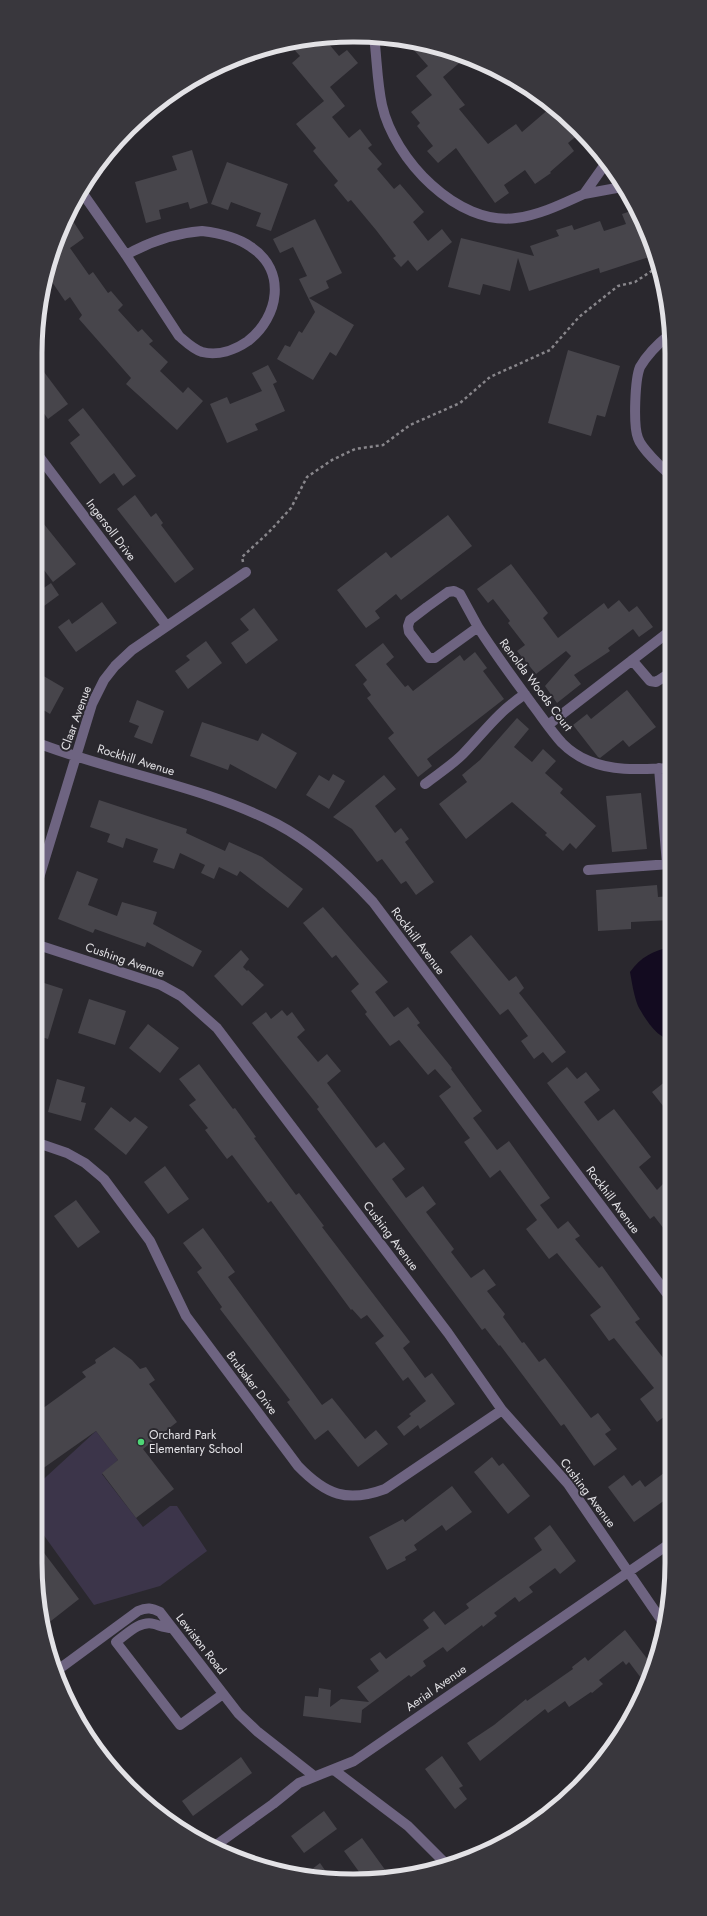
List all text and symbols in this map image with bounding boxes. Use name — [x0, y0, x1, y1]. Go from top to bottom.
street label: Ingersoll Drive — [82, 495, 140, 565]
street label: Renolda Woods Court — [495, 635, 577, 735]
street label: Claar Avenue — [56, 683, 96, 753]
street label: Rockhill Avenue — [95, 740, 177, 780]
street label: Rockhill Avenue — [387, 904, 449, 978]
street label: Cushing Avenue — [83, 938, 167, 982]
street label: Rockhill Avenue — [582, 1163, 644, 1237]
street label: Cushing Avenue — [359, 1197, 423, 1275]
street label: Brubaker Drive — [222, 1347, 282, 1419]
place label: Orchard Park Elementary School — [149, 1426, 243, 1458]
marker: Orchard Park Elementary School — [136, 1437, 146, 1447]
street label: Cushing Avenue — [556, 1454, 620, 1532]
street label: Lewiston Road — [172, 1610, 230, 1678]
street label: Aerial Avenue — [402, 1660, 470, 1716]

